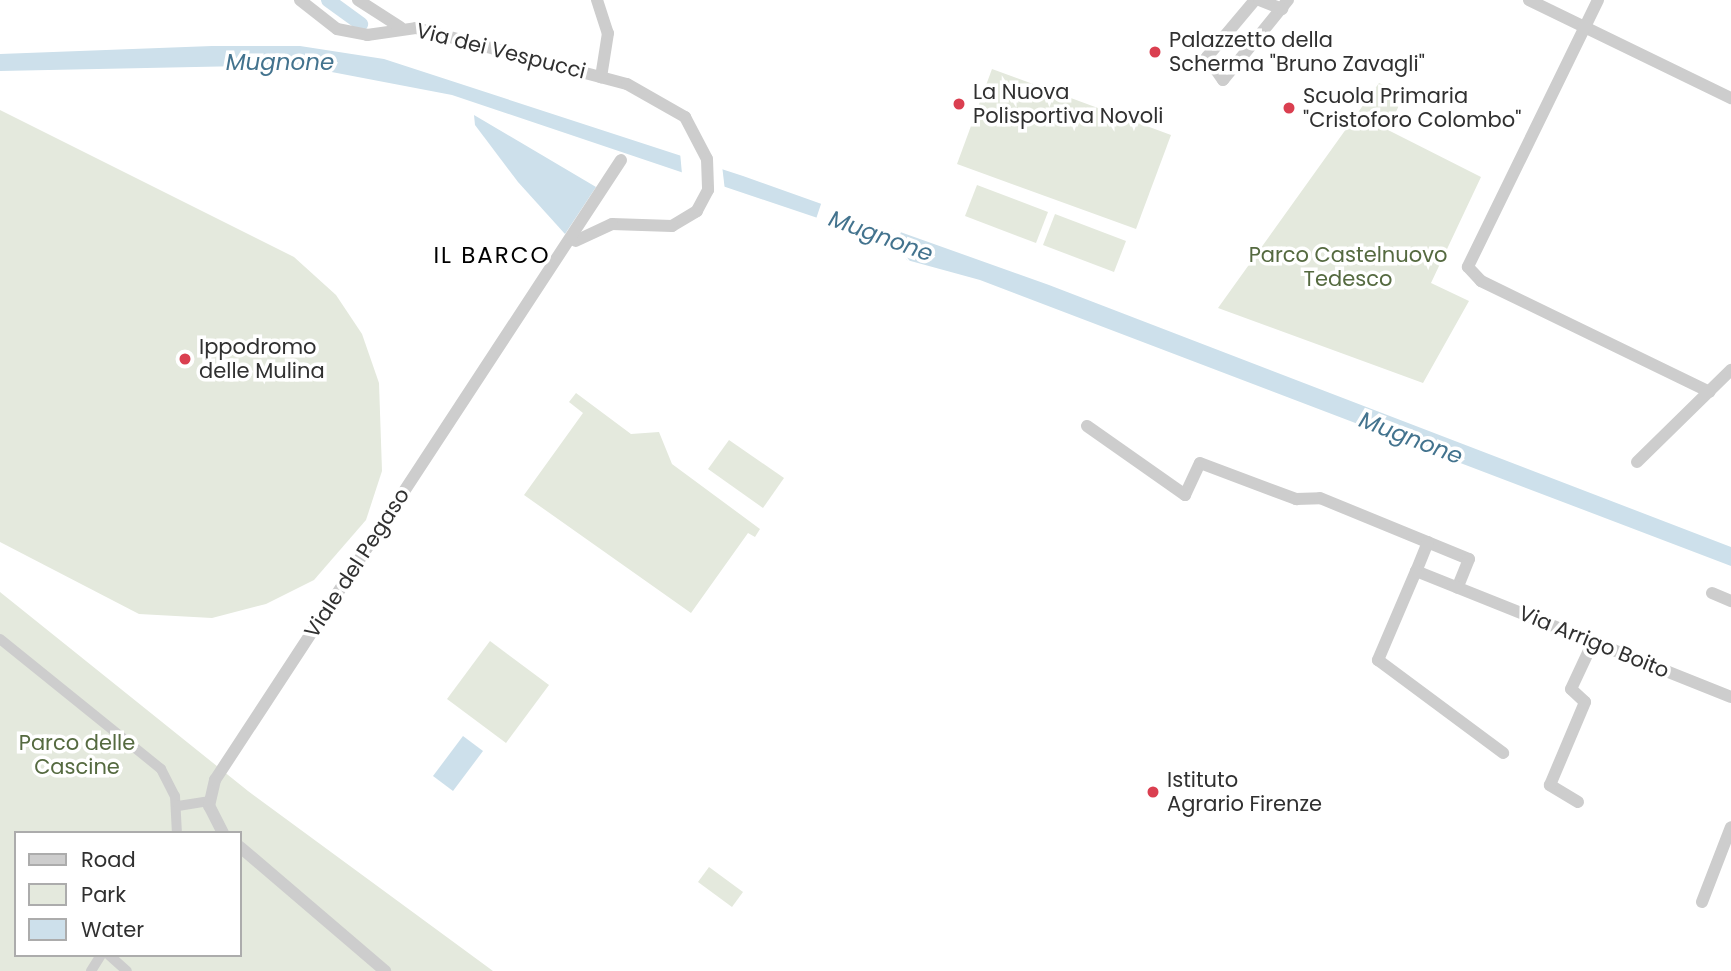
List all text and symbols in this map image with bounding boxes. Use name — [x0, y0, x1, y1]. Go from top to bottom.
street label: Via dei Vespucci — [414, 18, 588, 84]
place label: Palazzetto della Scherma "Bruno Zavagli" — [1169, 27, 1425, 77]
marker: Palazzetto della Scherma "Bruno Zavagli" — [1147, 44, 1163, 60]
water label: Mugnone — [226, 48, 334, 76]
place label: La Nuova Polisportiva Novoli — [973, 79, 1164, 129]
place label: Scuola Primaria "Cristoforo Colombo" — [1303, 83, 1521, 133]
marker: La Nuova Polisportiva Novoli — [951, 96, 967, 112]
marker: Scuola Primaria "Cristoforo Colombo" — [1281, 100, 1297, 116]
water label: Mugnone — [825, 204, 937, 268]
district label: IL BARCO — [434, 241, 550, 269]
park label: Parco Castelnuovo Tedesco — [1249, 242, 1447, 292]
place label: Ippodromo delle Mulina — [199, 334, 325, 384]
marker: Ippodromo delle Mulina — [177, 351, 193, 367]
water label: Mugnone — [1355, 406, 1467, 470]
street label: Viale del Pegaso — [299, 483, 415, 643]
street label: Via Arrigo Boito — [1515, 600, 1673, 684]
park label: Parco delle Cascine — [19, 730, 135, 780]
place label: Istituto Agrario Firenze — [1167, 767, 1322, 817]
marker: Istituto Agrario Firenze — [1145, 784, 1161, 800]
legend — [14, 831, 242, 957]
text: Road — [81, 845, 136, 874]
text: Park — [81, 880, 126, 909]
text: Water — [81, 915, 144, 944]

